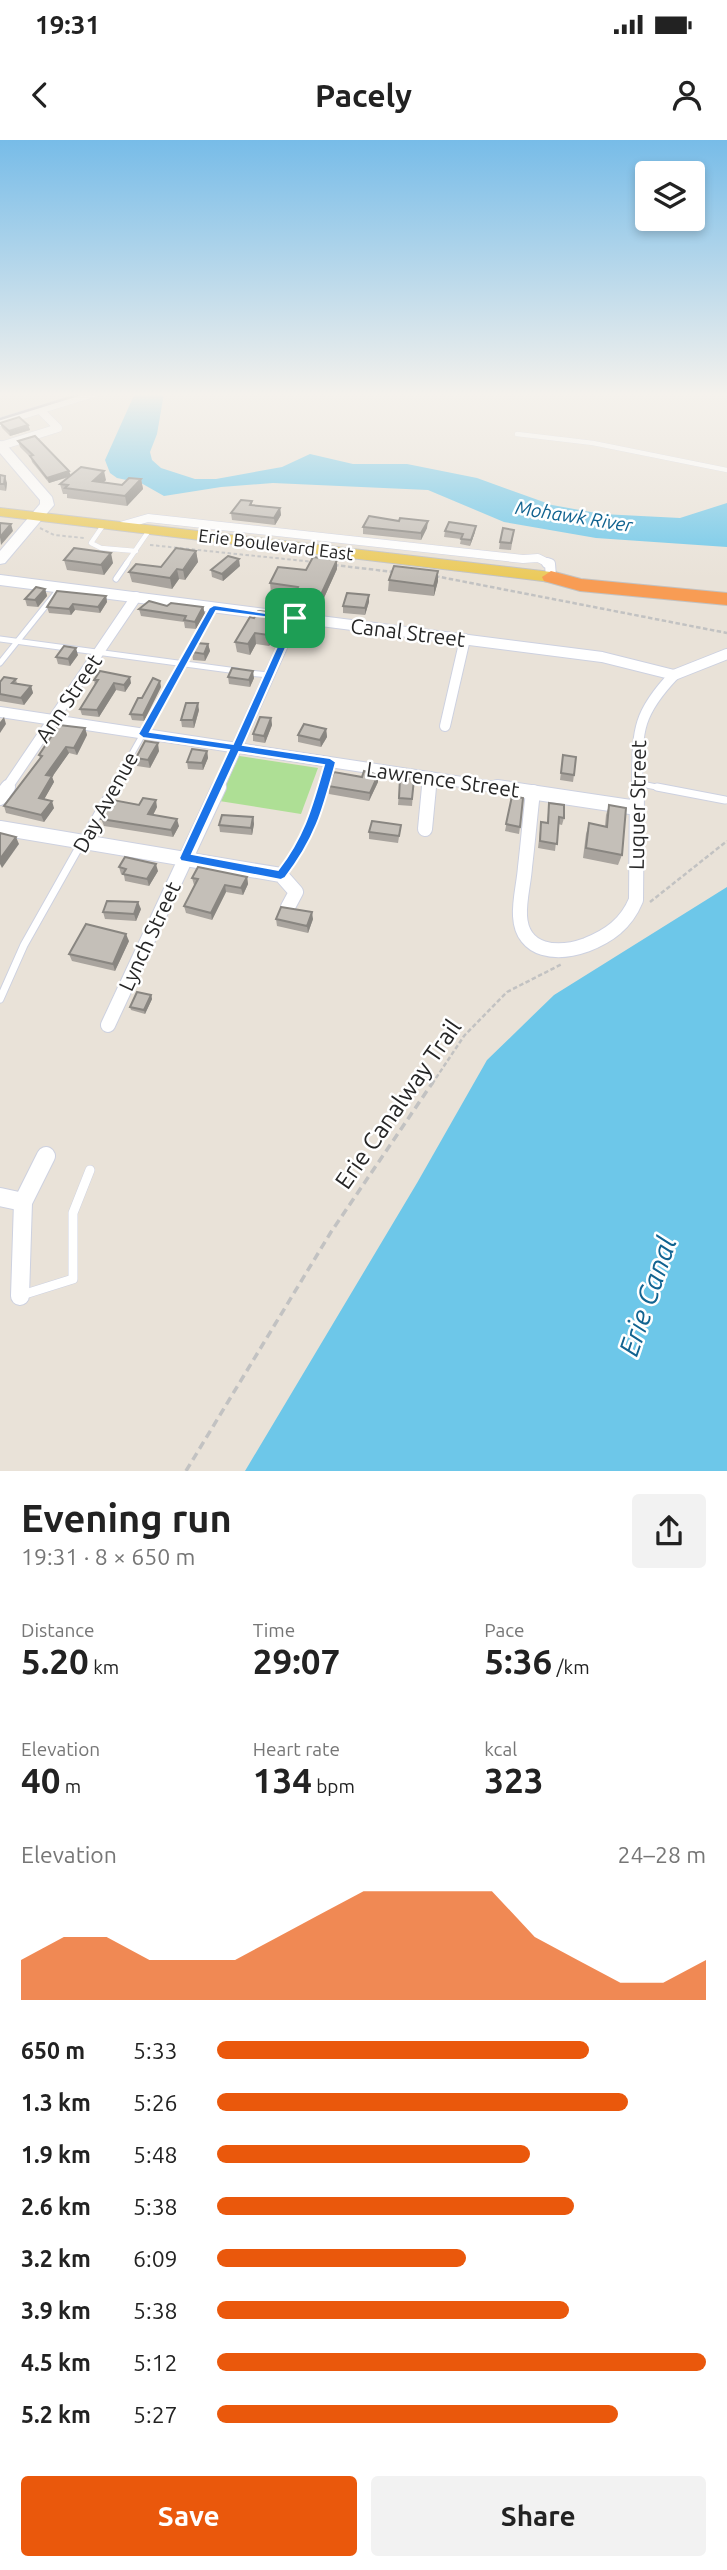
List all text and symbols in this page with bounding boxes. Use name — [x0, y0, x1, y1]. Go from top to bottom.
text: 19:31 — [35, 10, 100, 39]
icon: back — [21, 76, 59, 114]
icon: person — [668, 76, 706, 114]
text: Pacely — [315, 77, 412, 113]
map controls — [635, 161, 705, 231]
button: layers — [635, 161, 705, 231]
water label: Mohawk River — [514, 496, 635, 536]
street label: Erie Boulevard East — [197, 525, 355, 563]
pin — [265, 588, 325, 648]
icon: arrive — [276, 599, 314, 637]
street label: Canal Street — [349, 613, 467, 651]
street label: Ann Street — [30, 649, 106, 747]
street label: Luquer Street — [624, 740, 650, 870]
street label: Day Avenue — [68, 748, 142, 856]
street label: Lawrence Street — [365, 756, 521, 802]
street label: Lynch Street — [113, 878, 185, 994]
street label: Erie Canalway Trail — [329, 1014, 467, 1194]
water label: Erie Canal — [612, 1232, 682, 1360]
button: share — [632, 1494, 706, 1568]
text: Evening run — [21, 1497, 232, 1539]
text: 19:31 · 8 × 650 m — [21, 1544, 195, 1569]
text: Distance — [21, 1619, 95, 1641]
text: Time — [253, 1619, 295, 1641]
text: Pace — [484, 1619, 525, 1641]
text: 5.20 — [21, 1641, 89, 1681]
text: 29:07 — [253, 1641, 340, 1681]
text: 5:36 — [484, 1641, 552, 1681]
text: km — [89, 1656, 119, 1678]
text: /km — [552, 1656, 590, 1678]
text: Elevation — [21, 1738, 100, 1760]
text: Heart rate — [253, 1738, 340, 1760]
text: kcal — [484, 1738, 517, 1760]
text: 40 — [21, 1760, 60, 1800]
text: 134 — [253, 1760, 312, 1800]
text: 323 — [484, 1760, 544, 1800]
text: m — [60, 1775, 81, 1797]
text: bpm — [312, 1775, 355, 1797]
text: Elevation — [21, 1842, 117, 1867]
text: 24–28 m — [618, 1842, 706, 1867]
text: 650 m — [21, 2038, 85, 2063]
text: 5:33 — [133, 2038, 178, 2063]
text: 1.3 km — [21, 2090, 91, 2115]
text: 5:26 — [133, 2090, 178, 2115]
text: 1.9 km — [21, 2142, 91, 2167]
text: 5:48 — [133, 2142, 178, 2167]
text: 2.6 km — [21, 2194, 91, 2219]
text: 5:38 — [133, 2194, 178, 2219]
text: 3.2 km — [21, 2246, 91, 2271]
text: 6:09 — [133, 2246, 178, 2271]
text: 3.9 km — [21, 2298, 91, 2323]
text: 5:38 — [133, 2298, 178, 2323]
text: 4.5 km — [21, 2350, 91, 2375]
text: 5:12 — [133, 2350, 178, 2375]
text: 5.2 km — [21, 2402, 91, 2427]
text: 5:27 — [133, 2402, 178, 2427]
button: Save — [21, 2476, 357, 2556]
button: Share — [371, 2476, 706, 2556]

